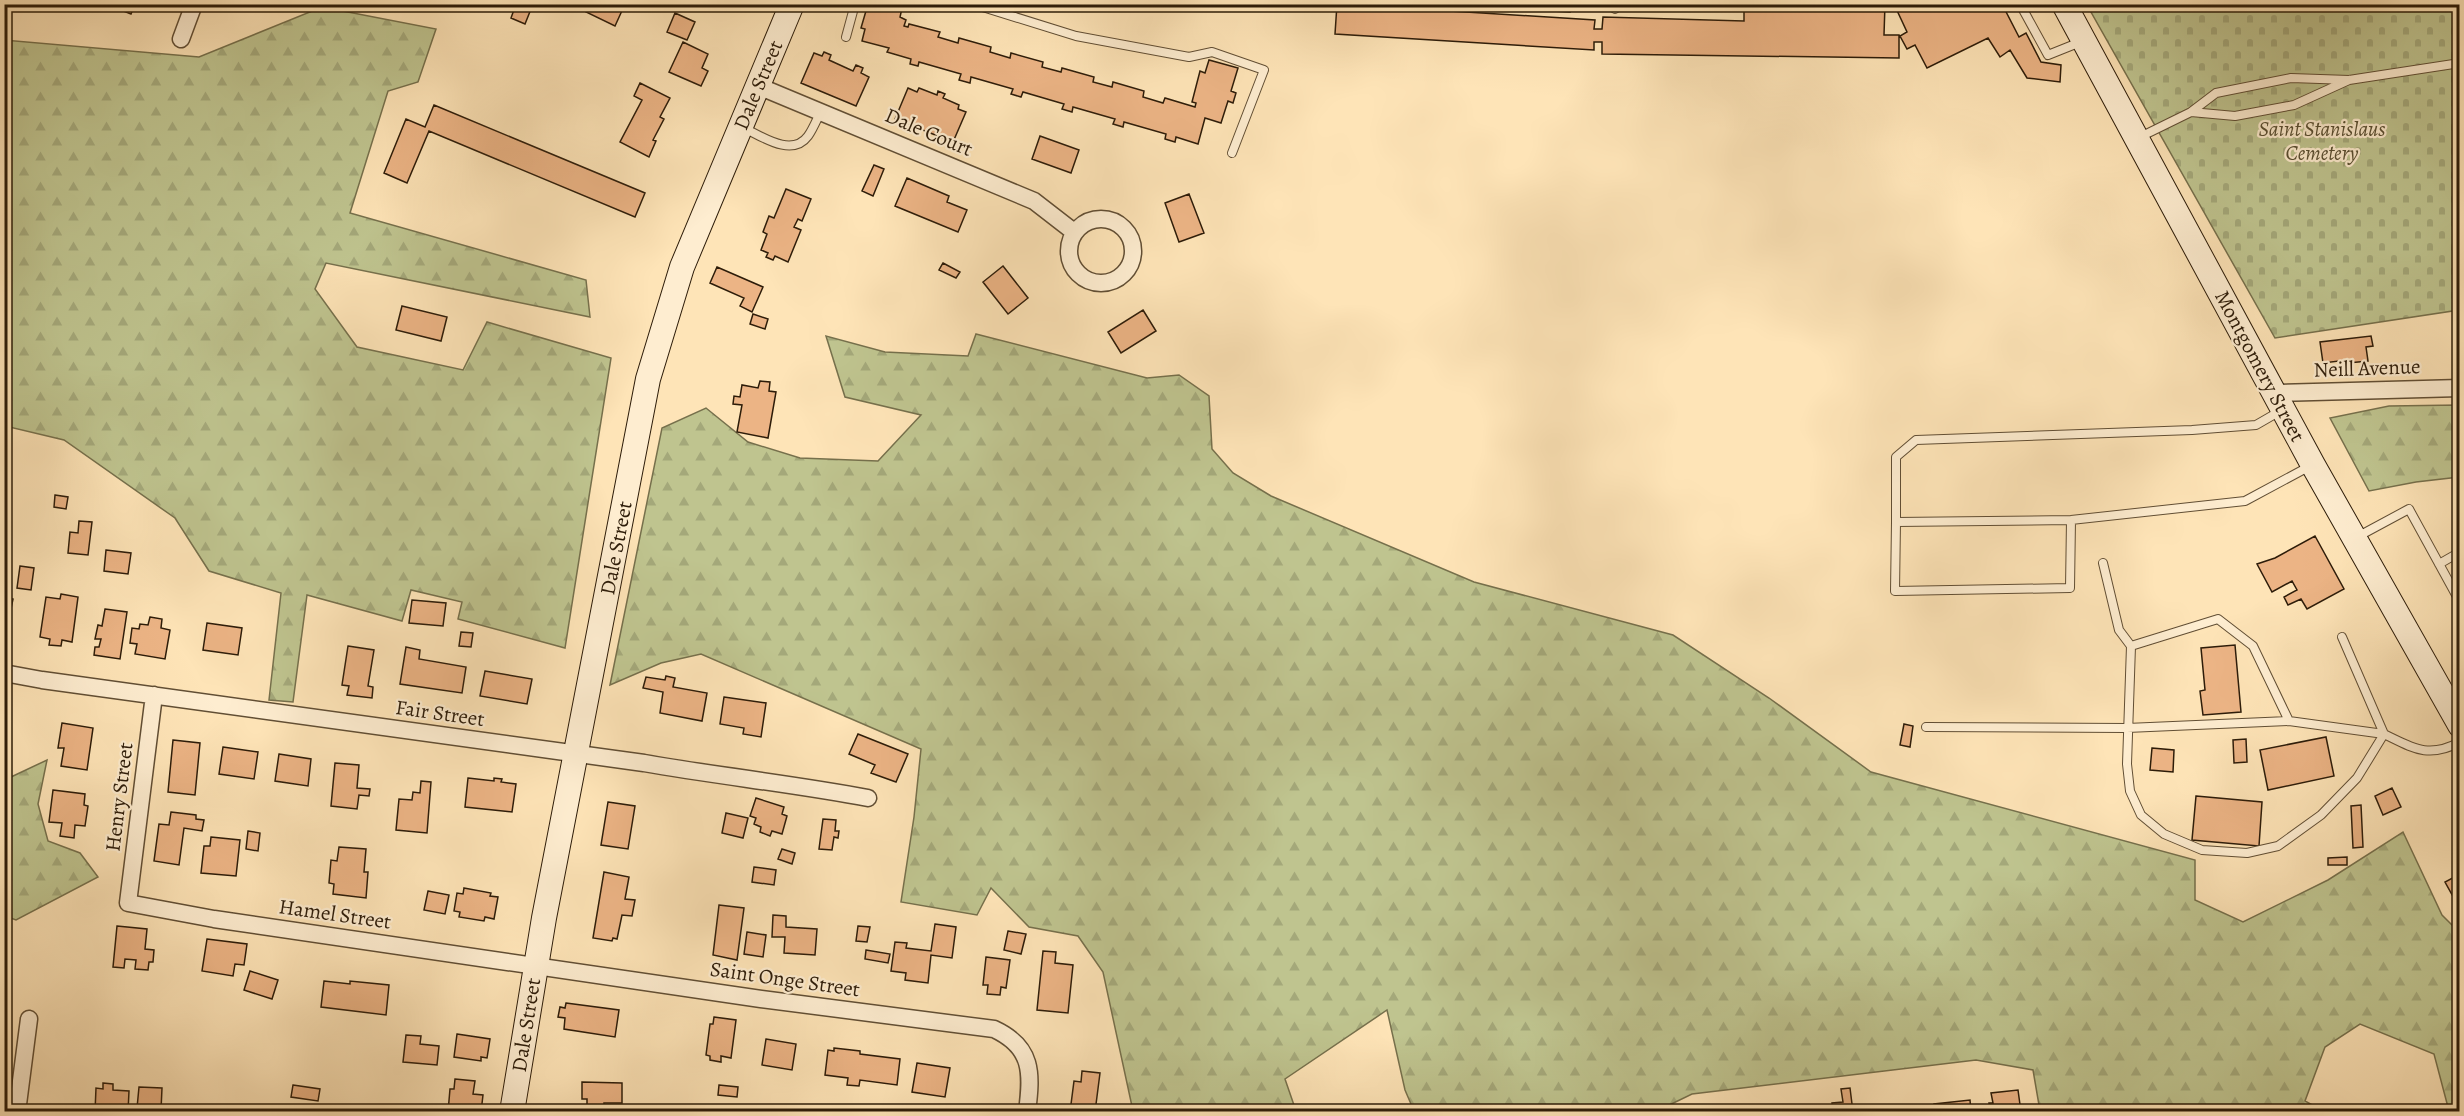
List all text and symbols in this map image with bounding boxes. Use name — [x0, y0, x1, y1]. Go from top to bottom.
street label: Dale Street — [727, 36, 789, 134]
street label: Dale Court — [881, 101, 977, 163]
park label: Saint Stanislaus Cemetery — [2259, 115, 2385, 167]
street label: Montgomery Street — [2208, 285, 2312, 447]
street label: Neill Avenue — [2313, 352, 2421, 384]
street label: Dale Street — [593, 499, 639, 597]
street label: Fair Street — [394, 693, 486, 733]
street label: Henry Street — [98, 741, 140, 853]
street label: Hamel Street — [277, 892, 393, 936]
street label: Saint Onge Street — [708, 955, 862, 1003]
street label: Dale Street — [505, 976, 547, 1074]

